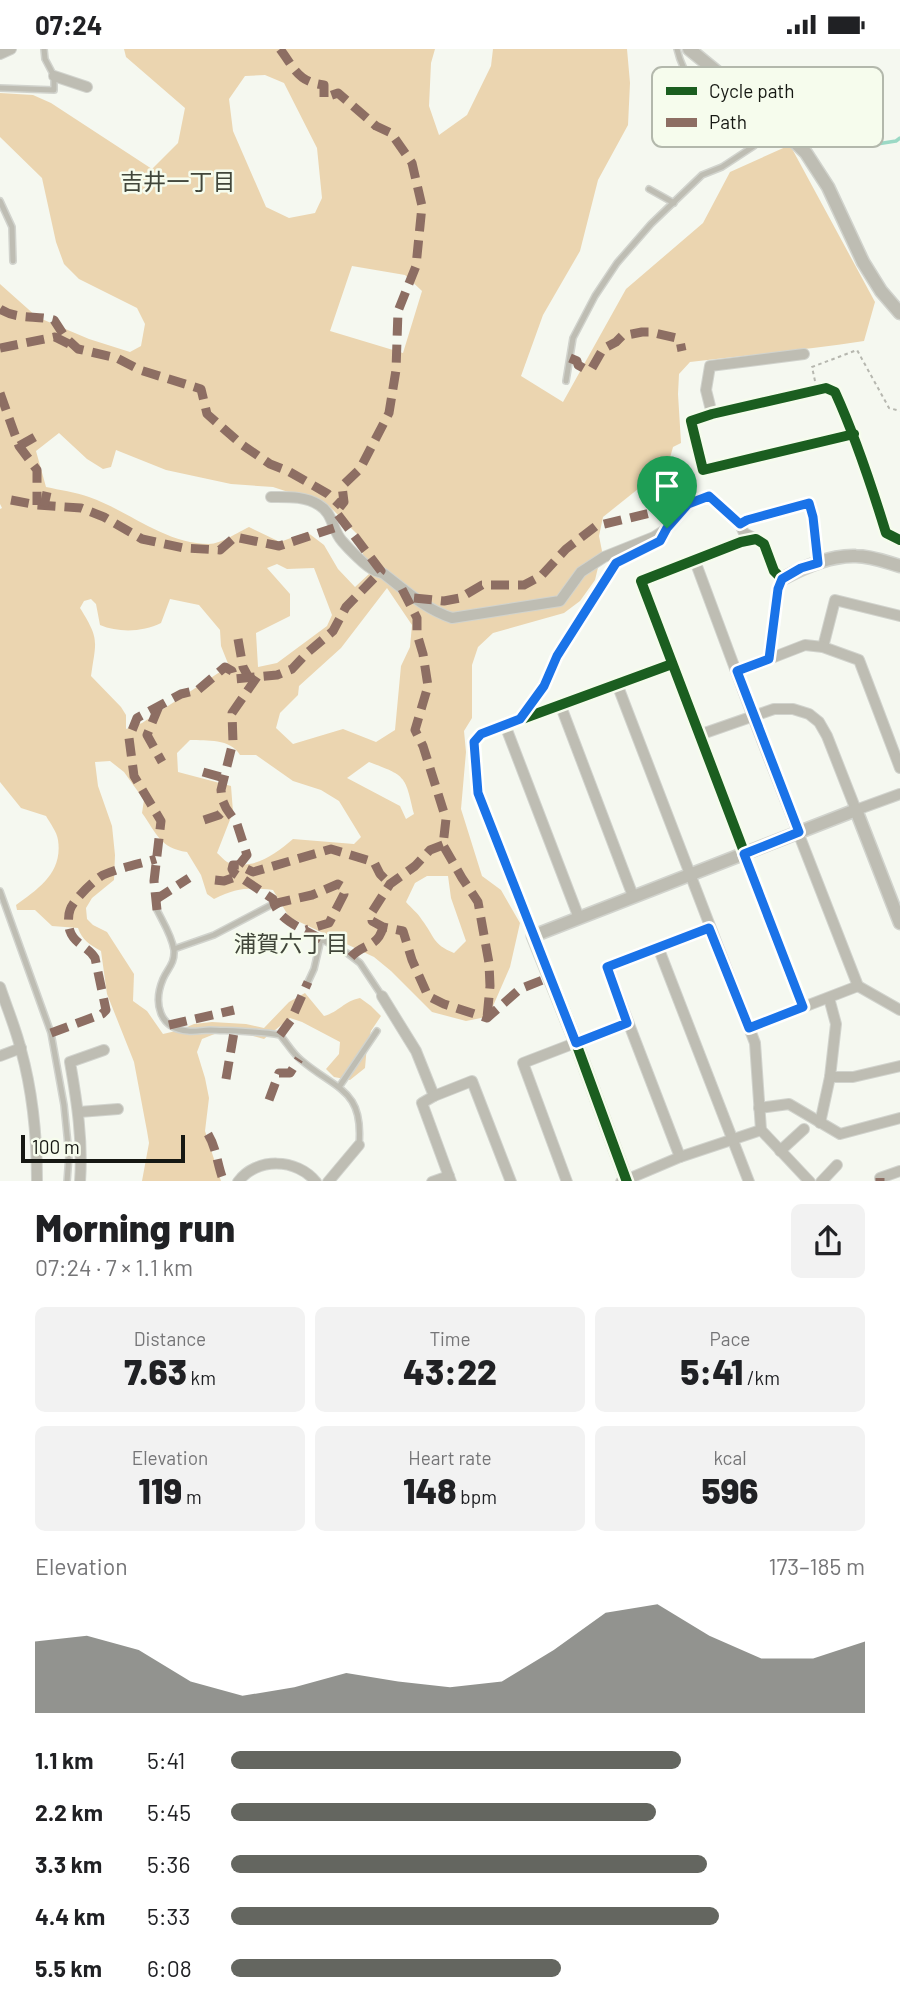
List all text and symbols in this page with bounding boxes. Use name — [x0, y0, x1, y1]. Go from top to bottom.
text: 07:24 — [35, 9, 102, 40]
legend — [652, 67, 883, 147]
text: Cycle path — [709, 79, 794, 102]
text: Path — [709, 110, 747, 133]
district label: 吉井一丁目 — [121, 167, 236, 195]
pin — [637, 456, 697, 528]
icon: arrive — [648, 467, 686, 505]
district label: 浦賀六丁目 — [234, 929, 349, 957]
scale bar — [21, 1133, 186, 1164]
text: 100 m — [32, 1135, 80, 1158]
text: Morning run — [35, 1204, 235, 1250]
button: share — [791, 1204, 865, 1278]
text: 07:24 · 7 × 1.1 km — [35, 1253, 193, 1281]
text: Distance — [134, 1327, 206, 1350]
text: Time — [429, 1327, 471, 1350]
text: Pace — [710, 1327, 750, 1350]
text: 7.63 — [124, 1350, 187, 1392]
text: 43:22 — [403, 1350, 497, 1392]
text: 5:41 — [680, 1350, 743, 1392]
text: km — [187, 1366, 216, 1389]
text: /km — [743, 1366, 780, 1389]
text: Elevation — [132, 1446, 208, 1469]
text: Heart rate — [408, 1446, 492, 1469]
text: kcal — [713, 1446, 747, 1469]
text: 119 — [138, 1469, 182, 1511]
text: 148 — [403, 1469, 457, 1511]
text: 596 — [702, 1469, 758, 1511]
text: m — [182, 1485, 202, 1508]
text: bpm — [457, 1485, 497, 1508]
text: Elevation — [35, 1552, 128, 1580]
text: 173–185 m — [768, 1552, 865, 1580]
text: 1.1 km — [35, 1746, 94, 1774]
text: 5:41 — [147, 1746, 185, 1774]
text: 2.2 km — [35, 1798, 103, 1826]
text: 5:45 — [147, 1798, 191, 1826]
text: 3.3 km — [35, 1850, 102, 1878]
text: 5:36 — [147, 1850, 190, 1878]
text: 4.4 km — [35, 1902, 105, 1930]
text: 5:33 — [147, 1902, 190, 1930]
text: 5.5 km — [35, 1954, 102, 1982]
text: 6:08 — [147, 1954, 192, 1982]

